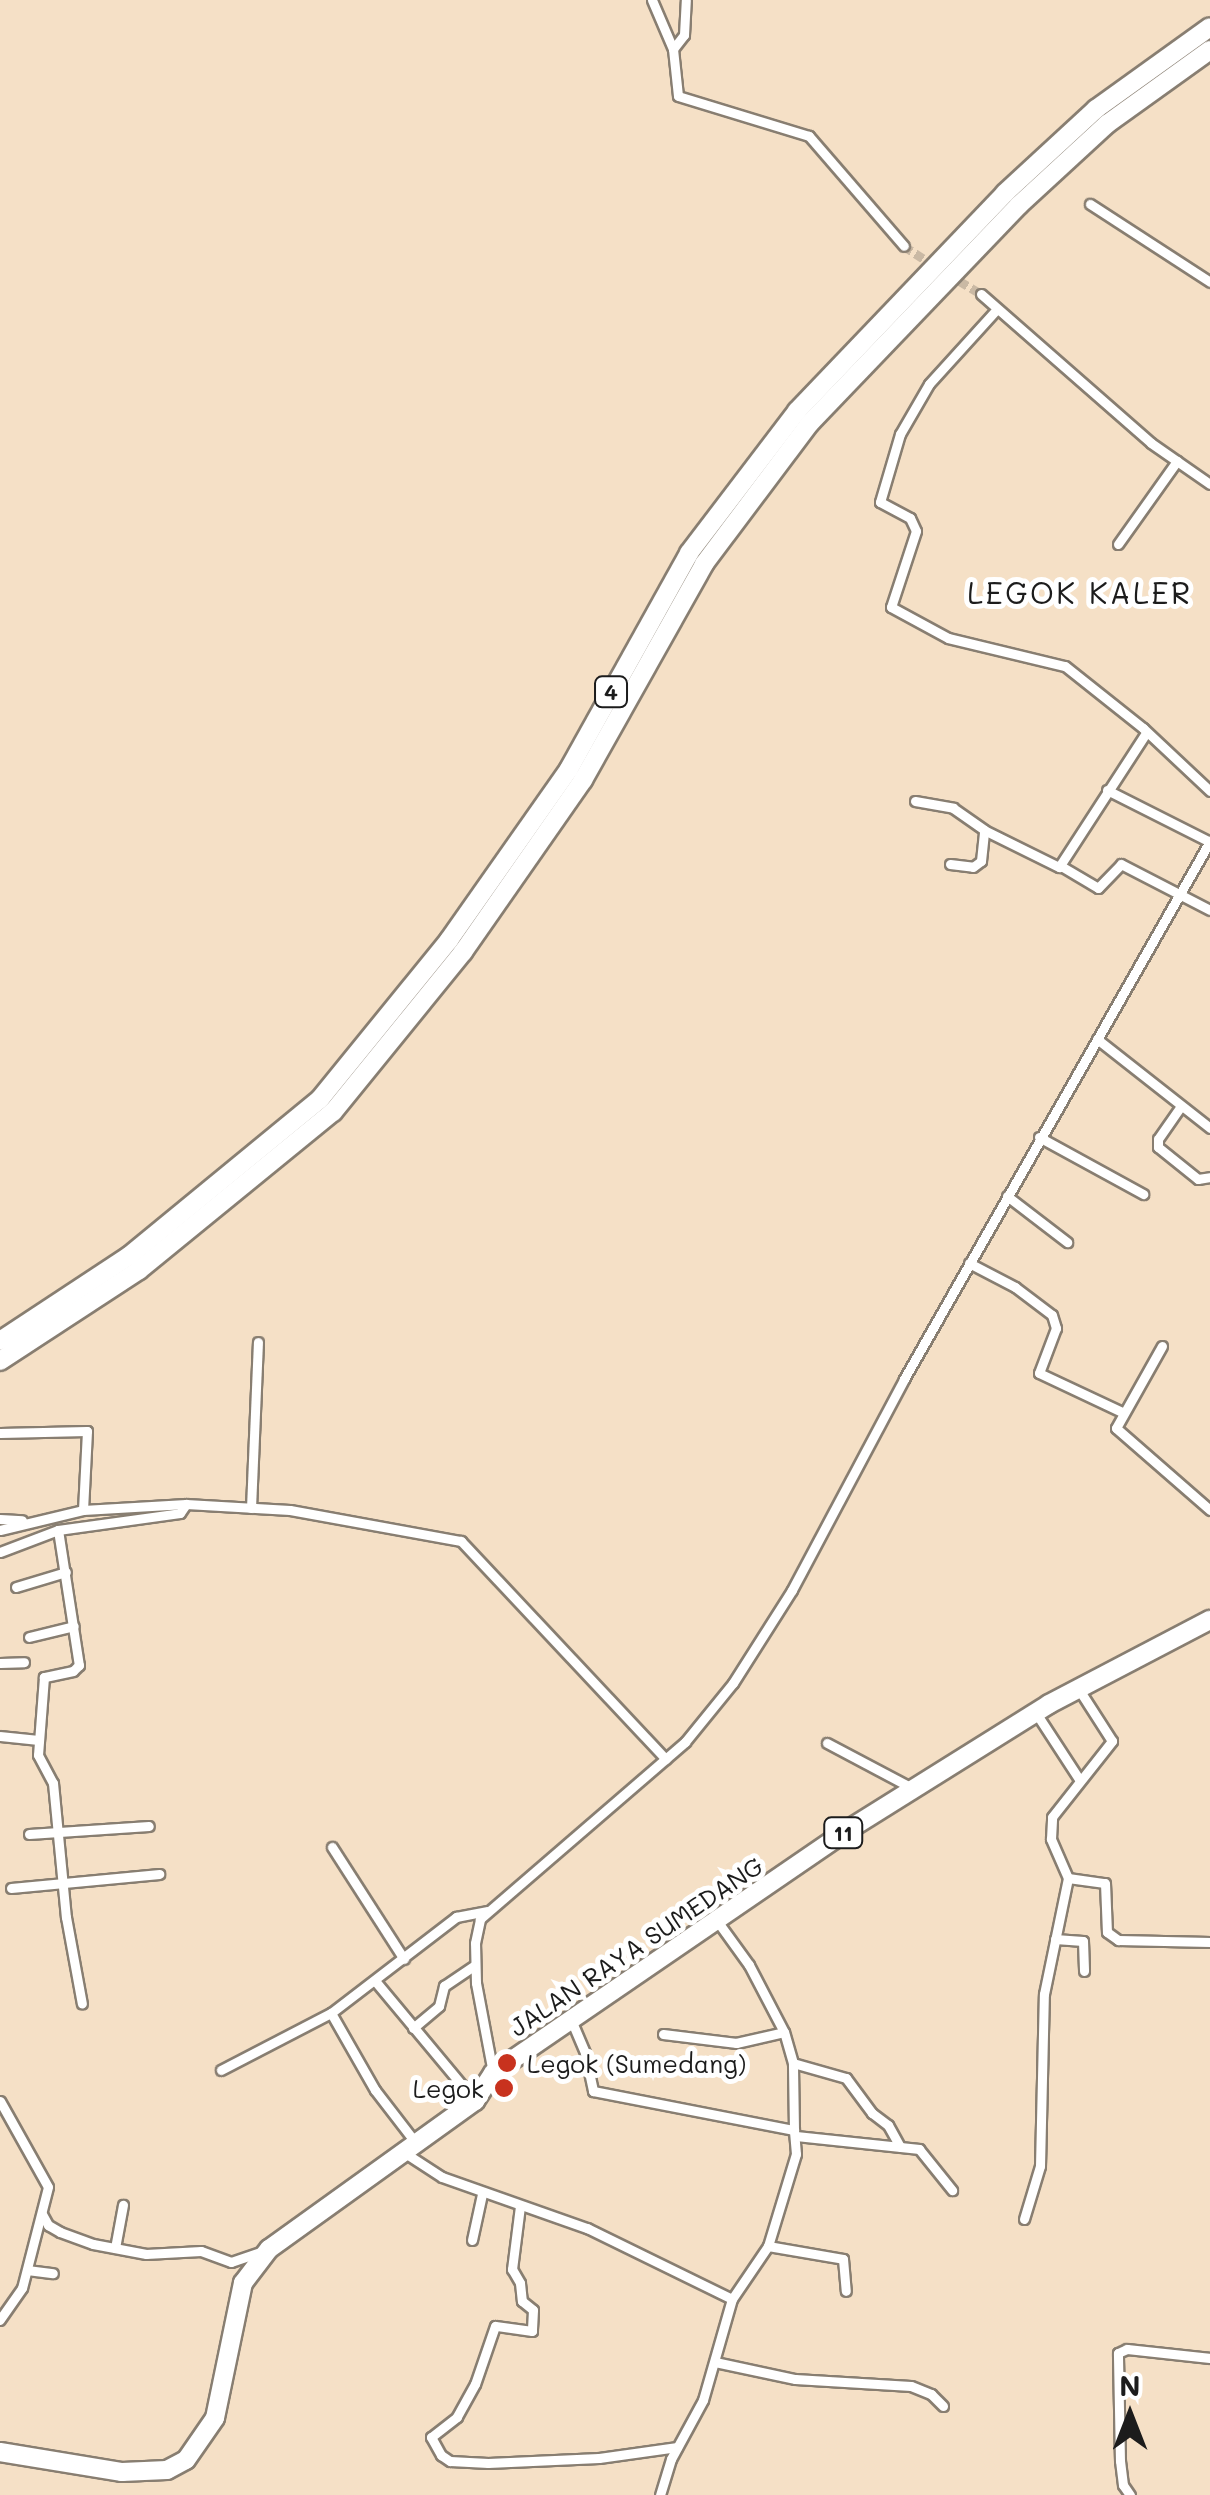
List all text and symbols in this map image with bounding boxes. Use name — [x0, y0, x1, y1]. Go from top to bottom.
district label: LEGOK KALER — [967, 574, 1193, 610]
road number: 4 — [594, 675, 628, 709]
road number: 11 — [823, 1816, 863, 1850]
street label: JALAN RAYA SUMEDANG — [504, 1850, 768, 2042]
place label: Legok (Sumedang) — [527, 2048, 746, 2078]
marker: Legok (Sumedang) — [496, 2052, 518, 2074]
place label: Legok — [413, 2073, 484, 2103]
marker: Legok — [493, 2077, 515, 2099]
north arrow — [1080, 2365, 1180, 2465]
text: N — [1119, 2367, 1141, 2403]

